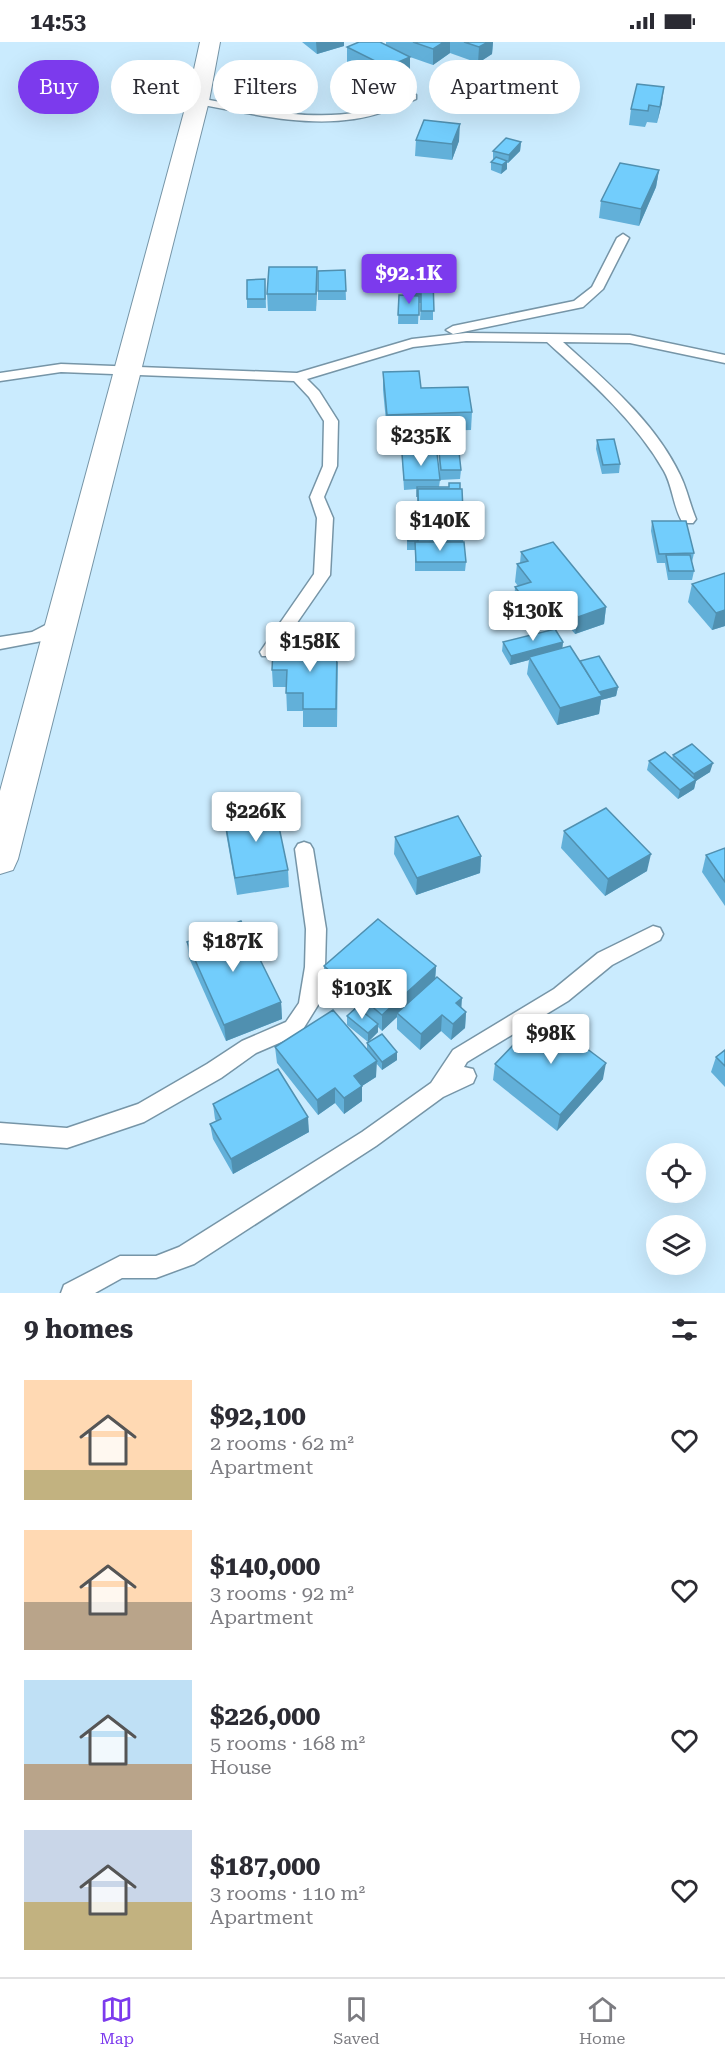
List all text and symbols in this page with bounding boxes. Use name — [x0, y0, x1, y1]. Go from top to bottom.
text: 14:53 — [30, 9, 86, 34]
chip: Buy — [18, 60, 99, 114]
chip: Rent — [111, 60, 201, 114]
chip: Filters — [213, 60, 318, 114]
chip: New — [330, 60, 417, 114]
chip: Apartment — [429, 60, 580, 114]
pin: $92.1K — [360, 254, 458, 305]
text: $92.1K — [376, 261, 442, 285]
pin: $235K — [379, 416, 463, 467]
text: $235K — [391, 423, 451, 447]
pin: $140K — [398, 501, 482, 552]
text: $140K — [410, 508, 470, 532]
pin: $130K — [491, 591, 575, 642]
text: $130K — [503, 598, 563, 622]
pin: $158K — [268, 622, 352, 673]
text: $158K — [280, 629, 340, 653]
pin: $226K — [214, 792, 298, 843]
text: $226K — [226, 799, 286, 823]
pin: $187K — [191, 922, 275, 973]
text: $187K — [203, 929, 263, 953]
pin: $103K — [320, 969, 404, 1020]
text: $103K — [332, 976, 392, 1000]
pin: $98K — [515, 1014, 587, 1065]
text: $98K — [526, 1021, 576, 1045]
map controls — [646, 1143, 706, 1275]
button: locate — [646, 1143, 706, 1203]
button: layers — [646, 1215, 706, 1275]
icon: filters — [668, 1313, 701, 1346]
text: 9 homes — [24, 1314, 133, 1344]
text: $92,100 — [210, 1401, 306, 1431]
icon: home — [72, 1404, 144, 1476]
icon: heart — [668, 1424, 701, 1457]
text: 2 rooms · 62 m² — [210, 1431, 354, 1455]
text: Apartment — [210, 1455, 313, 1479]
text: $140,000 — [210, 1551, 320, 1581]
icon: home — [72, 1554, 144, 1626]
icon: heart — [668, 1574, 701, 1607]
text: 3 rooms · 92 m² — [210, 1581, 354, 1605]
text: Apartment — [210, 1605, 313, 1629]
text: $226,000 — [210, 1701, 320, 1731]
icon: home — [72, 1704, 144, 1776]
icon: heart — [668, 1724, 701, 1757]
text: 5 rooms · 168 m² — [210, 1731, 365, 1755]
text: House — [210, 1755, 272, 1779]
text: $187,000 — [210, 1851, 320, 1881]
icon: home — [72, 1854, 144, 1926]
icon: heart — [668, 1874, 701, 1907]
text: 3 rooms · 110 m² — [210, 1881, 365, 1905]
text: Apartment — [210, 1905, 313, 1929]
tab: Map — [100, 1993, 134, 2048]
tab: Saved — [333, 1993, 380, 2048]
tab: Home — [579, 1993, 625, 2048]

